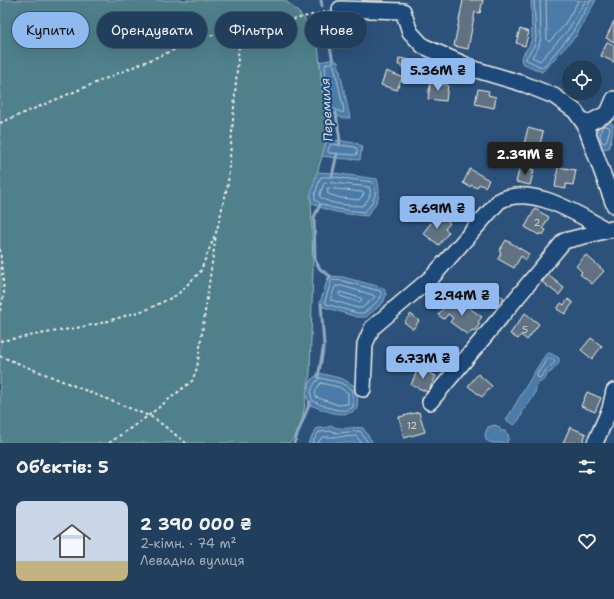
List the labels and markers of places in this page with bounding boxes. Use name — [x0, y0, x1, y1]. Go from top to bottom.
pin: 5.36M ₴ — [401, 58, 475, 92]
pin: 2.39M ₴ — [488, 142, 562, 176]
pin: 3.69M ₴ — [400, 196, 474, 230]
pin: 2.94M ₴ — [425, 283, 499, 317]
pin: 6.73M ₴ — [386, 346, 460, 380]

